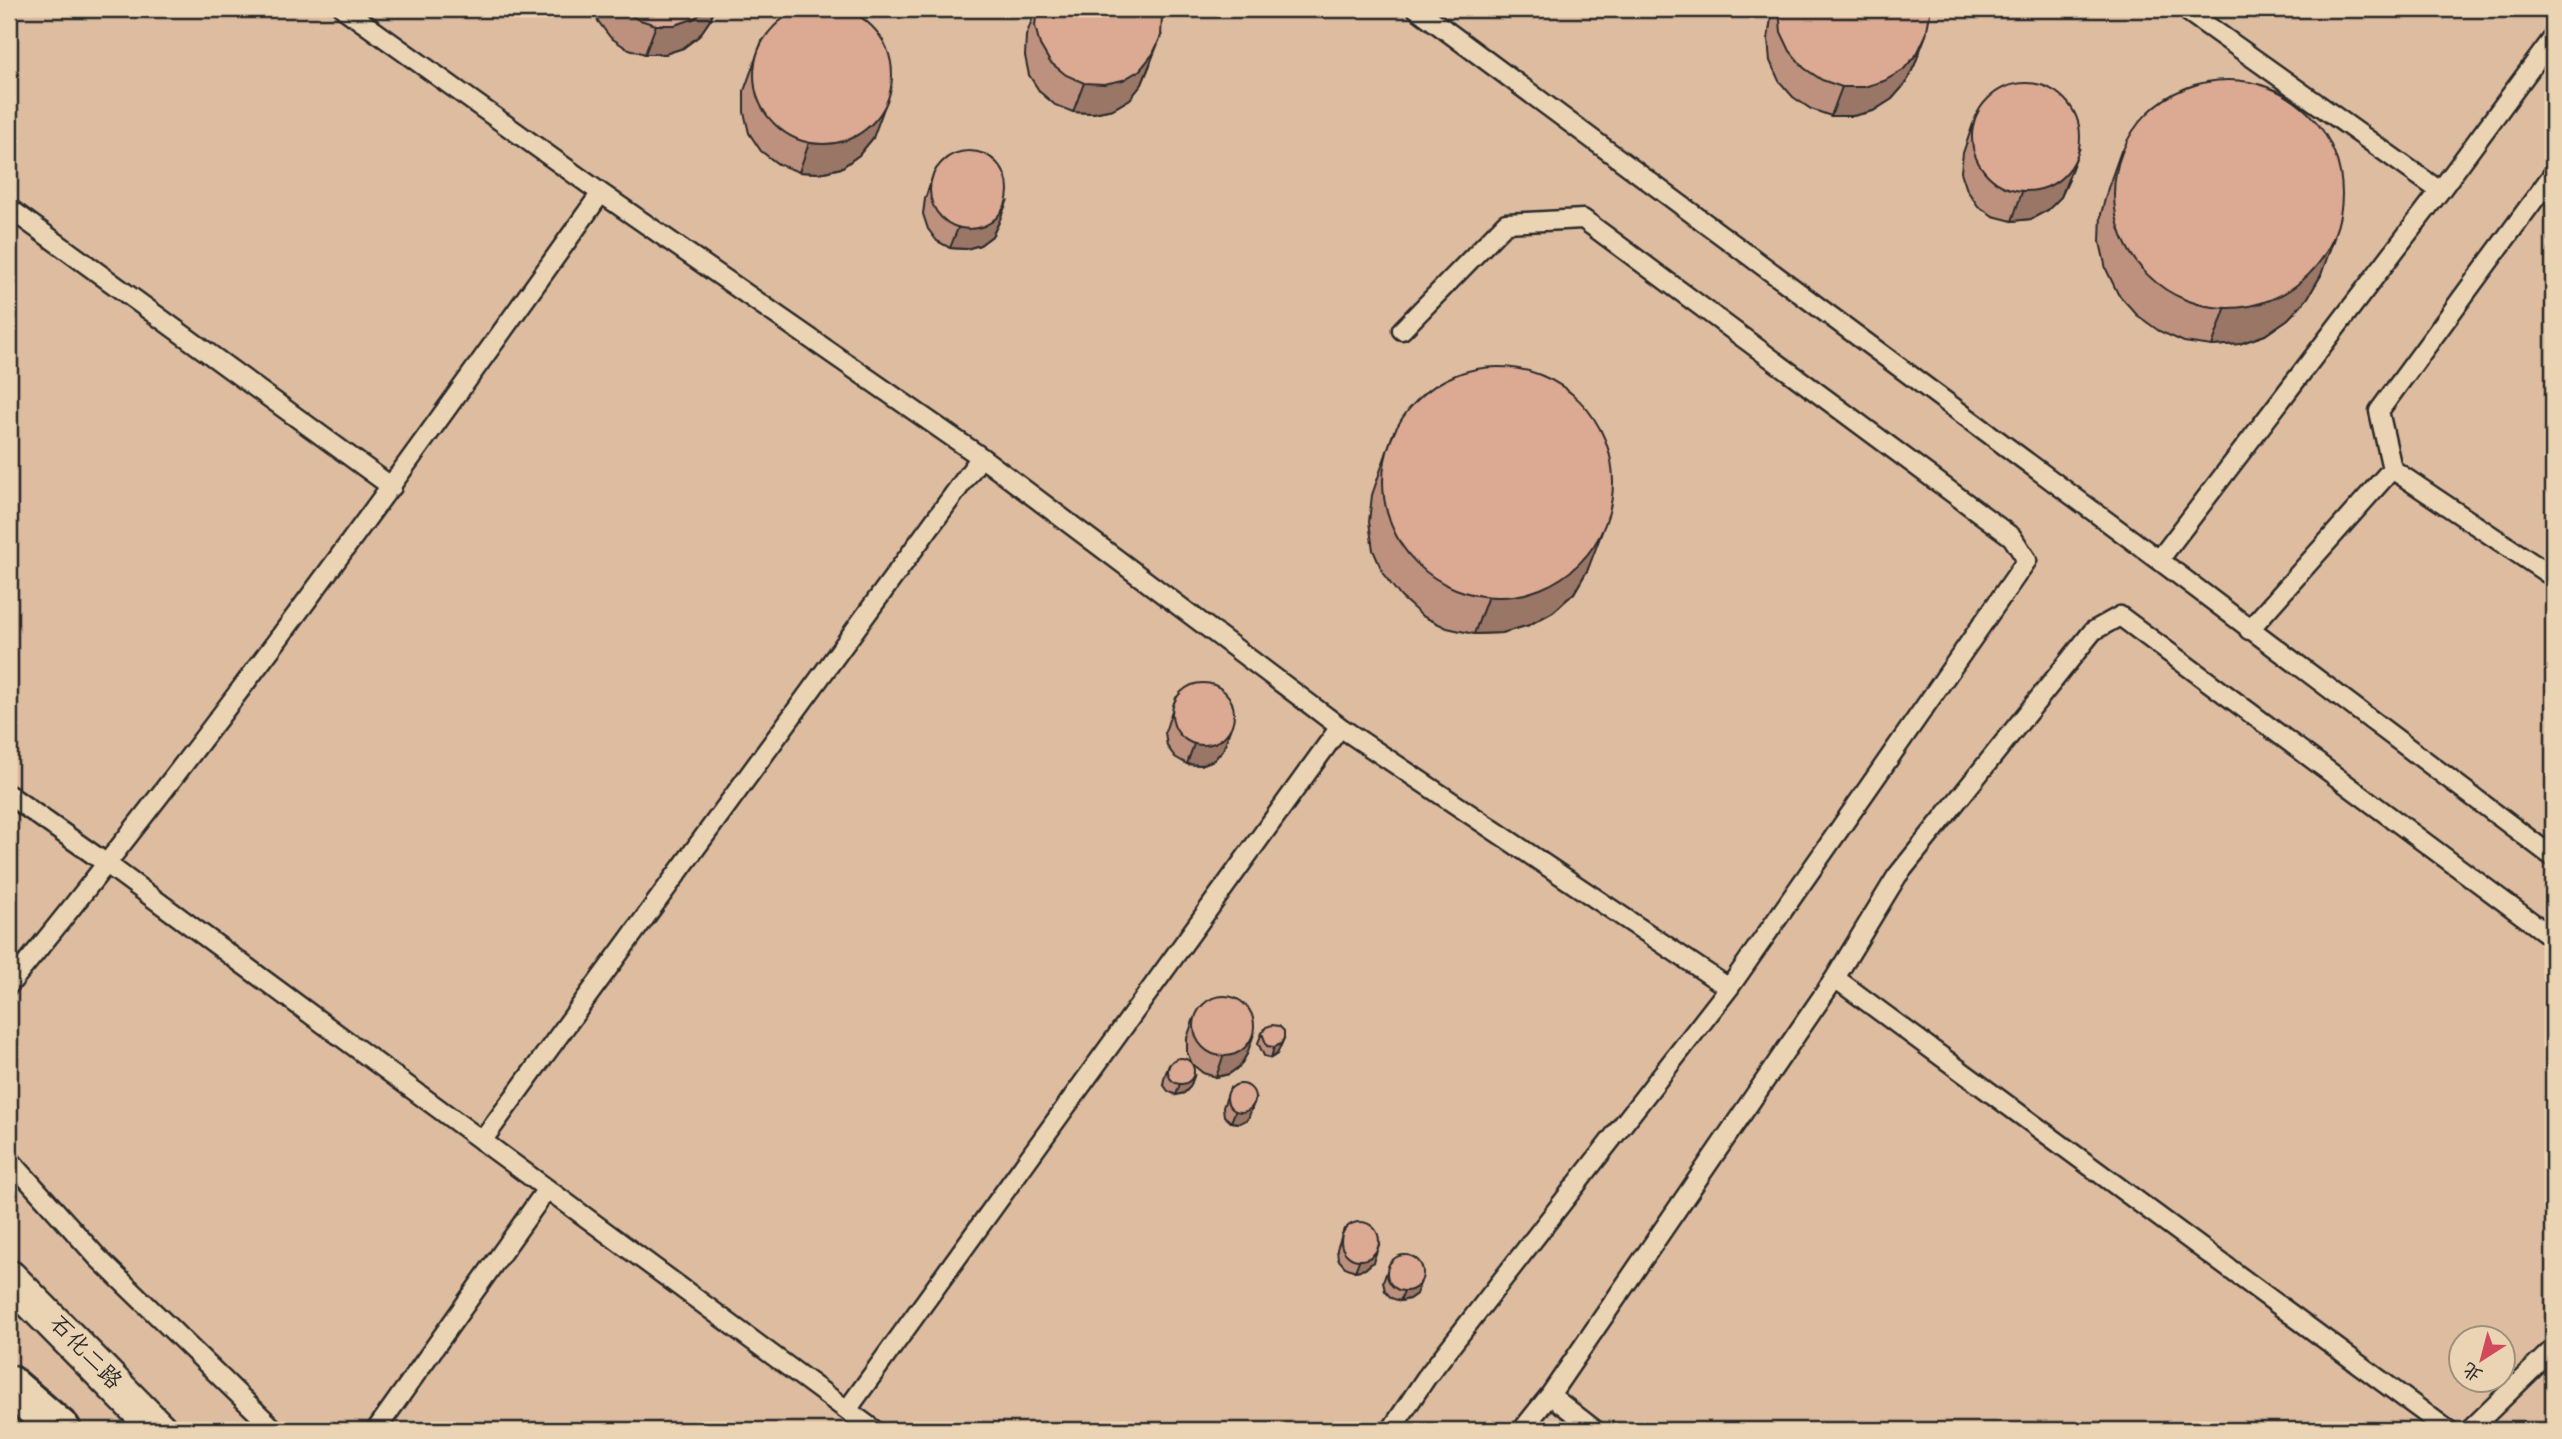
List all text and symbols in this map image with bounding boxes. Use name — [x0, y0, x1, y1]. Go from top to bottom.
street label: 石化二路 — [42, 1311, 126, 1396]
north arrow — [2446, 1324, 2516, 1394]
text: 北 — [2460, 1355, 2489, 1385]

